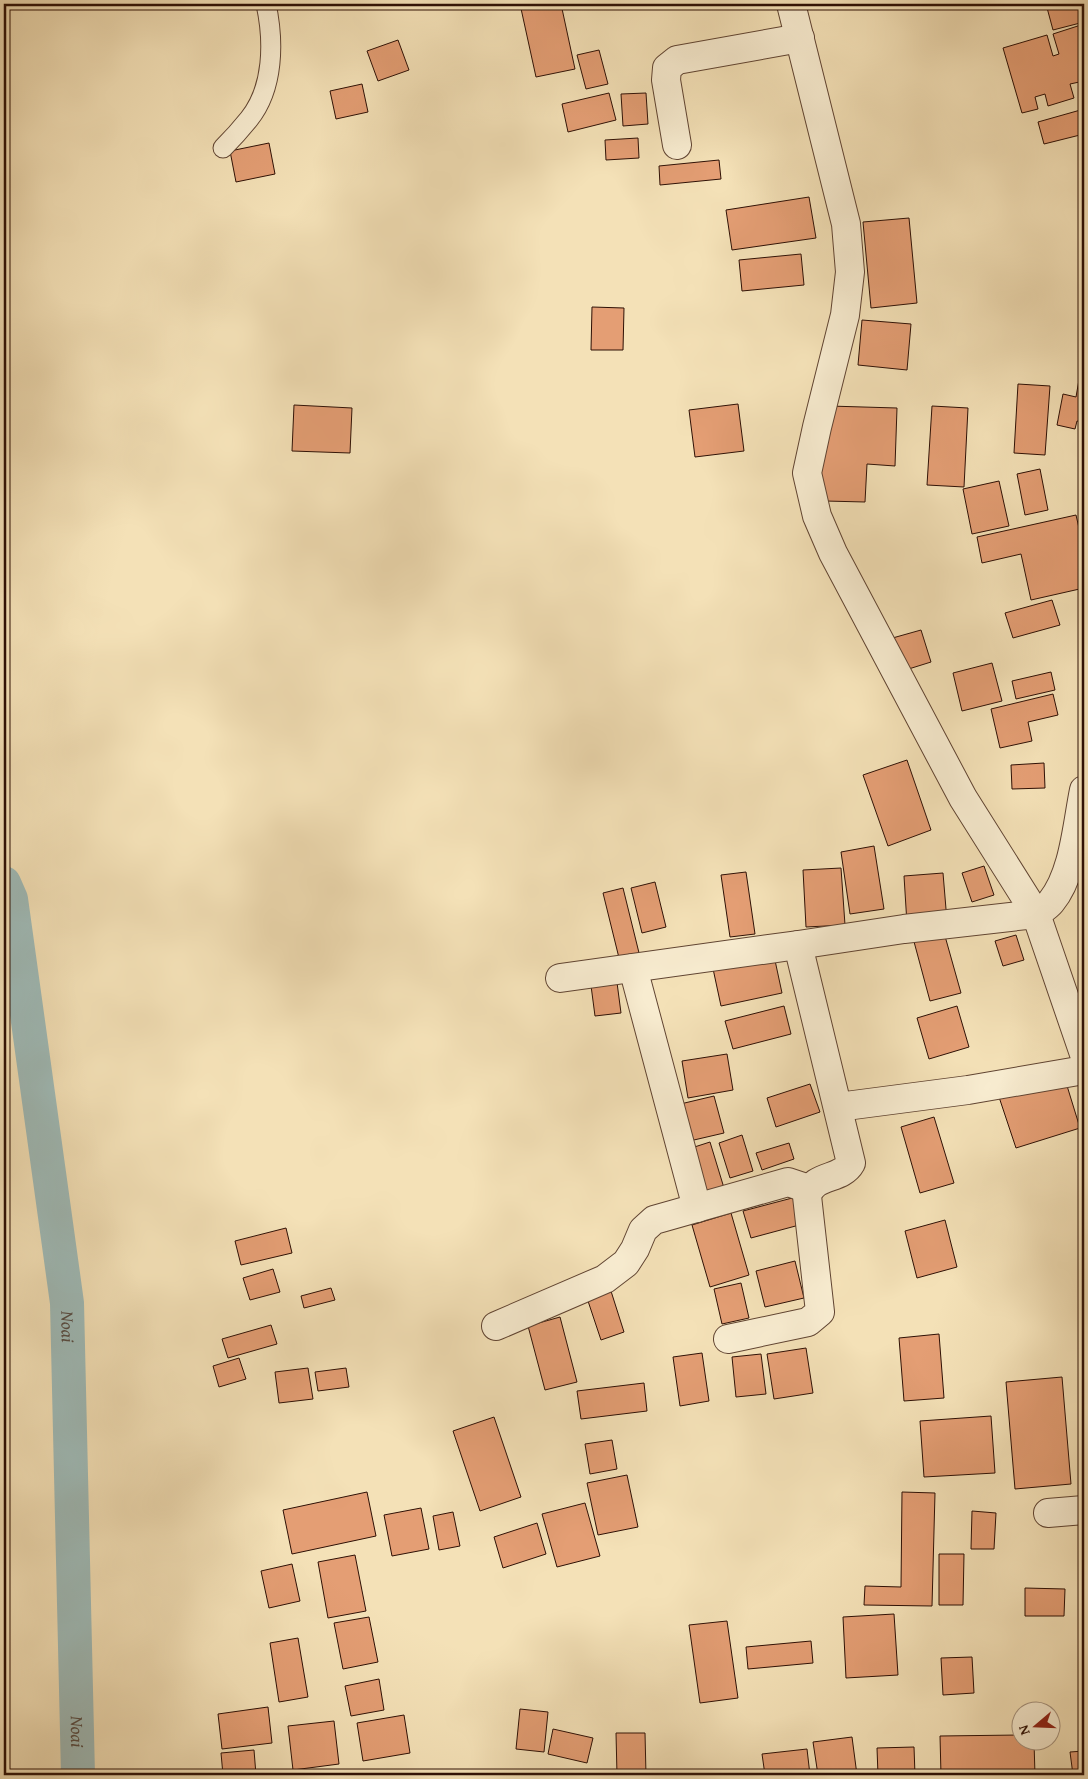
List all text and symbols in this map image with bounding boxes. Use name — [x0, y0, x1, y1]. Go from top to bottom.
water label: Noai — [54, 1310, 82, 1343]
north arrow — [1010, 1702, 1060, 1752]
water label: Noai — [64, 1714, 91, 1748]
text: N — [1013, 1722, 1035, 1738]

